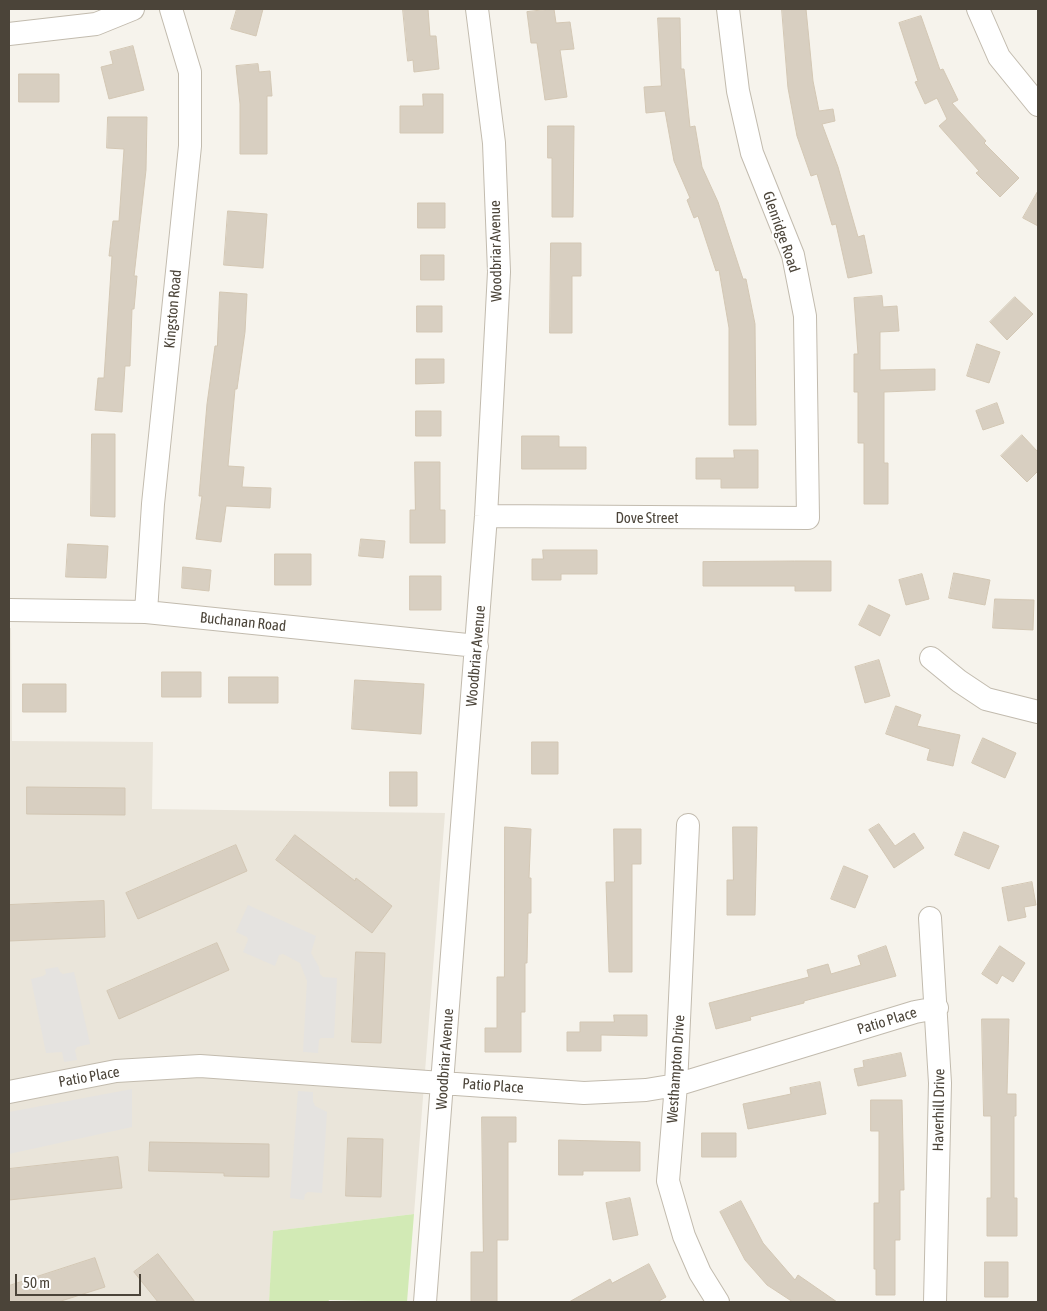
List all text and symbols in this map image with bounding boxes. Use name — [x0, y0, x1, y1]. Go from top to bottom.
street label: Glenridge Road — [759, 189, 803, 275]
street label: Woodbriar Avenue — [486, 200, 506, 302]
street label: Kingston Road — [161, 269, 185, 349]
street label: Dove Street — [615, 509, 679, 527]
street label: Woodbriar Avenue — [463, 605, 489, 707]
street label: Buchanan Road — [199, 609, 287, 635]
street label: Patio Place — [855, 1003, 919, 1039]
street label: Woodbriar Avenue — [432, 1008, 458, 1110]
street label: Westhampton Drive — [663, 1014, 689, 1124]
street label: Patio Place — [57, 1063, 121, 1091]
street label: Haverhill Drive — [929, 1068, 949, 1152]
street label: Patio Place — [462, 1075, 524, 1097]
scale bar — [18, 1264, 144, 1296]
text: 50 m — [23, 1274, 50, 1291]

